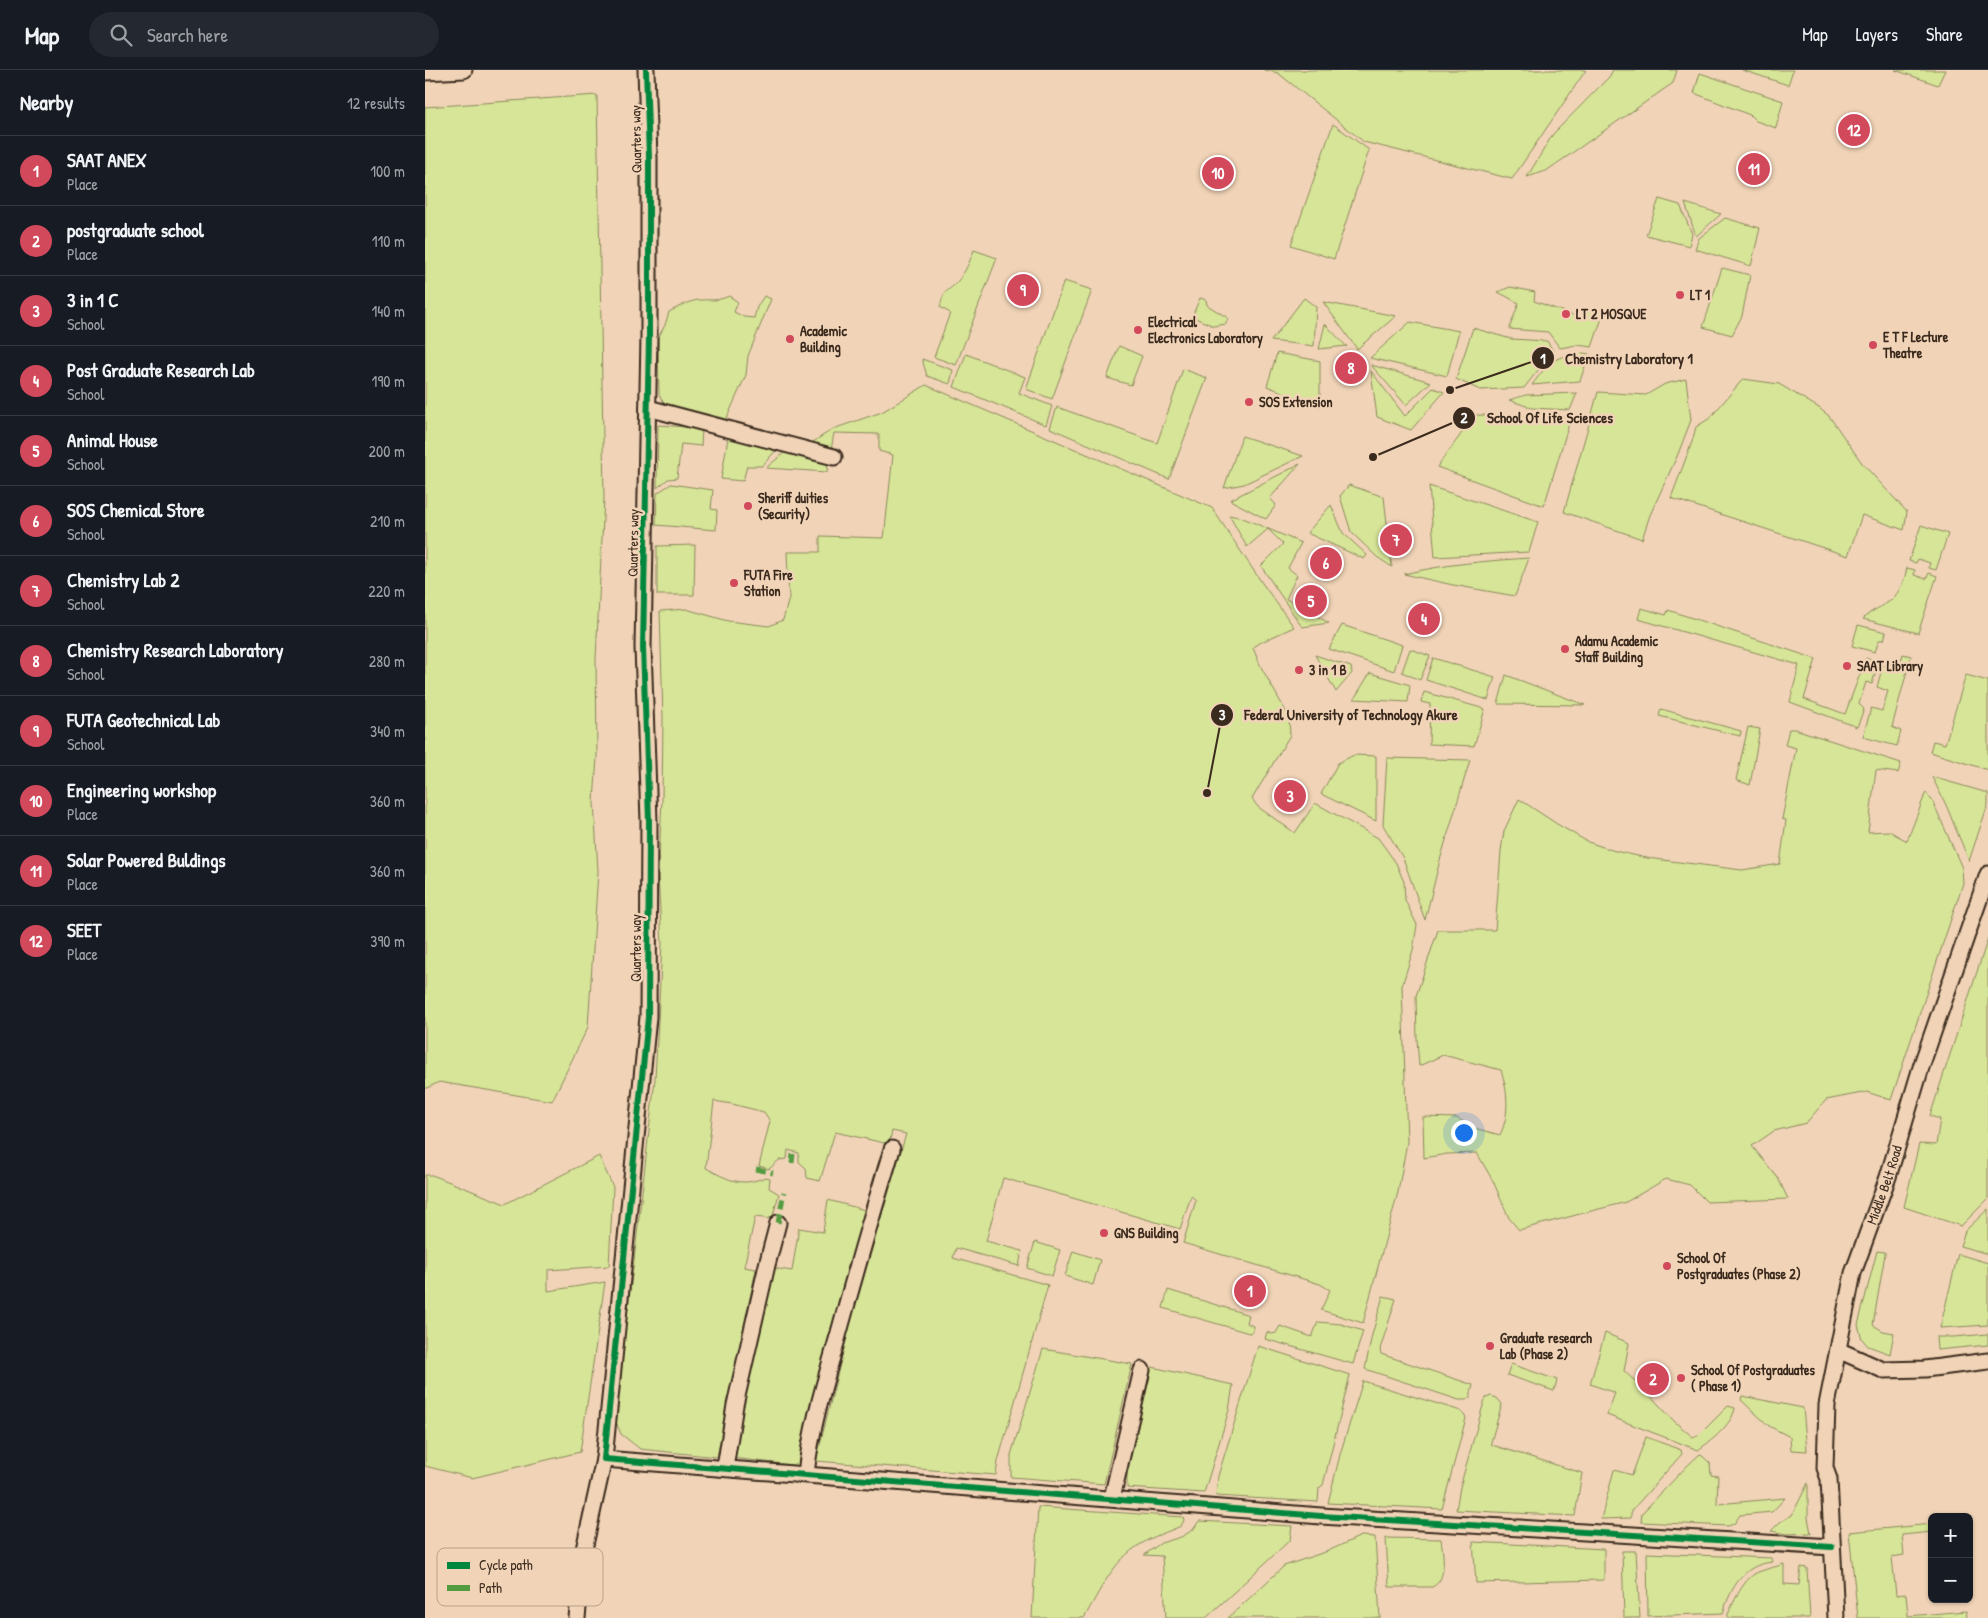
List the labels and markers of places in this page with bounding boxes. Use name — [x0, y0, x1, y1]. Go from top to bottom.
pin: 12 — [1838, 111, 1870, 149]
pin: 11 — [1738, 150, 1770, 188]
pin: 10 — [1202, 154, 1234, 192]
pin: 9 — [1007, 271, 1039, 309]
place label: LT 1 — [1690, 285, 1710, 304]
marker: LT 1 — [1674, 289, 1686, 301]
place label: LT 2 MOSQUE — [1576, 304, 1647, 323]
marker: LT 2 MOSQUE — [1560, 308, 1572, 320]
place label: Electrical Electronics Laboratory — [1148, 312, 1263, 349]
place label: Academic Building — [800, 321, 847, 358]
marker: Electrical Electronics Laboratory — [1132, 324, 1144, 336]
place label: E T F Lecture Theatre — [1882, 327, 1949, 362]
marker: Academic Building — [784, 333, 796, 345]
marker: E T F Lecture Theatre — [1867, 339, 1879, 351]
callout: Chemistry Laboratory 1 — [1530, 343, 1703, 373]
pin: 8 — [1335, 349, 1367, 387]
place label: SOS Extension — [1259, 392, 1333, 411]
marker: SOS Extension — [1243, 396, 1255, 408]
callout: School Of Life Sciences — [1452, 403, 1623, 433]
place label: Sheriff duities (Security) — [758, 488, 829, 525]
marker: Sheriff duities (Security) — [742, 500, 754, 512]
pin: 7 — [1380, 521, 1412, 559]
pin: 6 — [1310, 544, 1342, 582]
place label: FUTA Fire Station — [743, 565, 793, 600]
marker: FUTA Fire Station — [728, 577, 740, 589]
pin: 5 — [1295, 582, 1327, 620]
pin: 4 — [1408, 600, 1440, 638]
place label: Adamu Academic Staff Building — [1575, 631, 1659, 668]
marker: Adamu Academic Staff Building — [1559, 643, 1571, 655]
place label: SAAT Library — [1857, 656, 1923, 677]
place label: 3 in 1 B — [1309, 660, 1347, 679]
marker: SAAT Library — [1841, 660, 1853, 672]
marker: 3 in 1 B — [1293, 664, 1305, 676]
callout: Federal University of Technology Akure — [1209, 700, 1468, 730]
pin: 3 — [1274, 777, 1306, 815]
place label: GNS Building — [1114, 1223, 1179, 1244]
marker: GNS Building — [1098, 1227, 1110, 1239]
place label: School Of Postgraduates (Phase 2) — [1677, 1248, 1801, 1285]
marker: School Of Postgraduates (Phase 2) — [1661, 1260, 1673, 1272]
pin: 1 — [1234, 1272, 1266, 1310]
place label: Graduate research Lab (Phase 2) — [1500, 1328, 1592, 1363]
marker: Graduate research Lab (Phase 2) — [1484, 1340, 1496, 1352]
pin: 2 — [1637, 1360, 1669, 1398]
place label: School Of Postgraduates ( Phase 1) — [1691, 1360, 1816, 1395]
marker: School Of Postgraduates ( Phase 1) — [1675, 1372, 1687, 1384]

